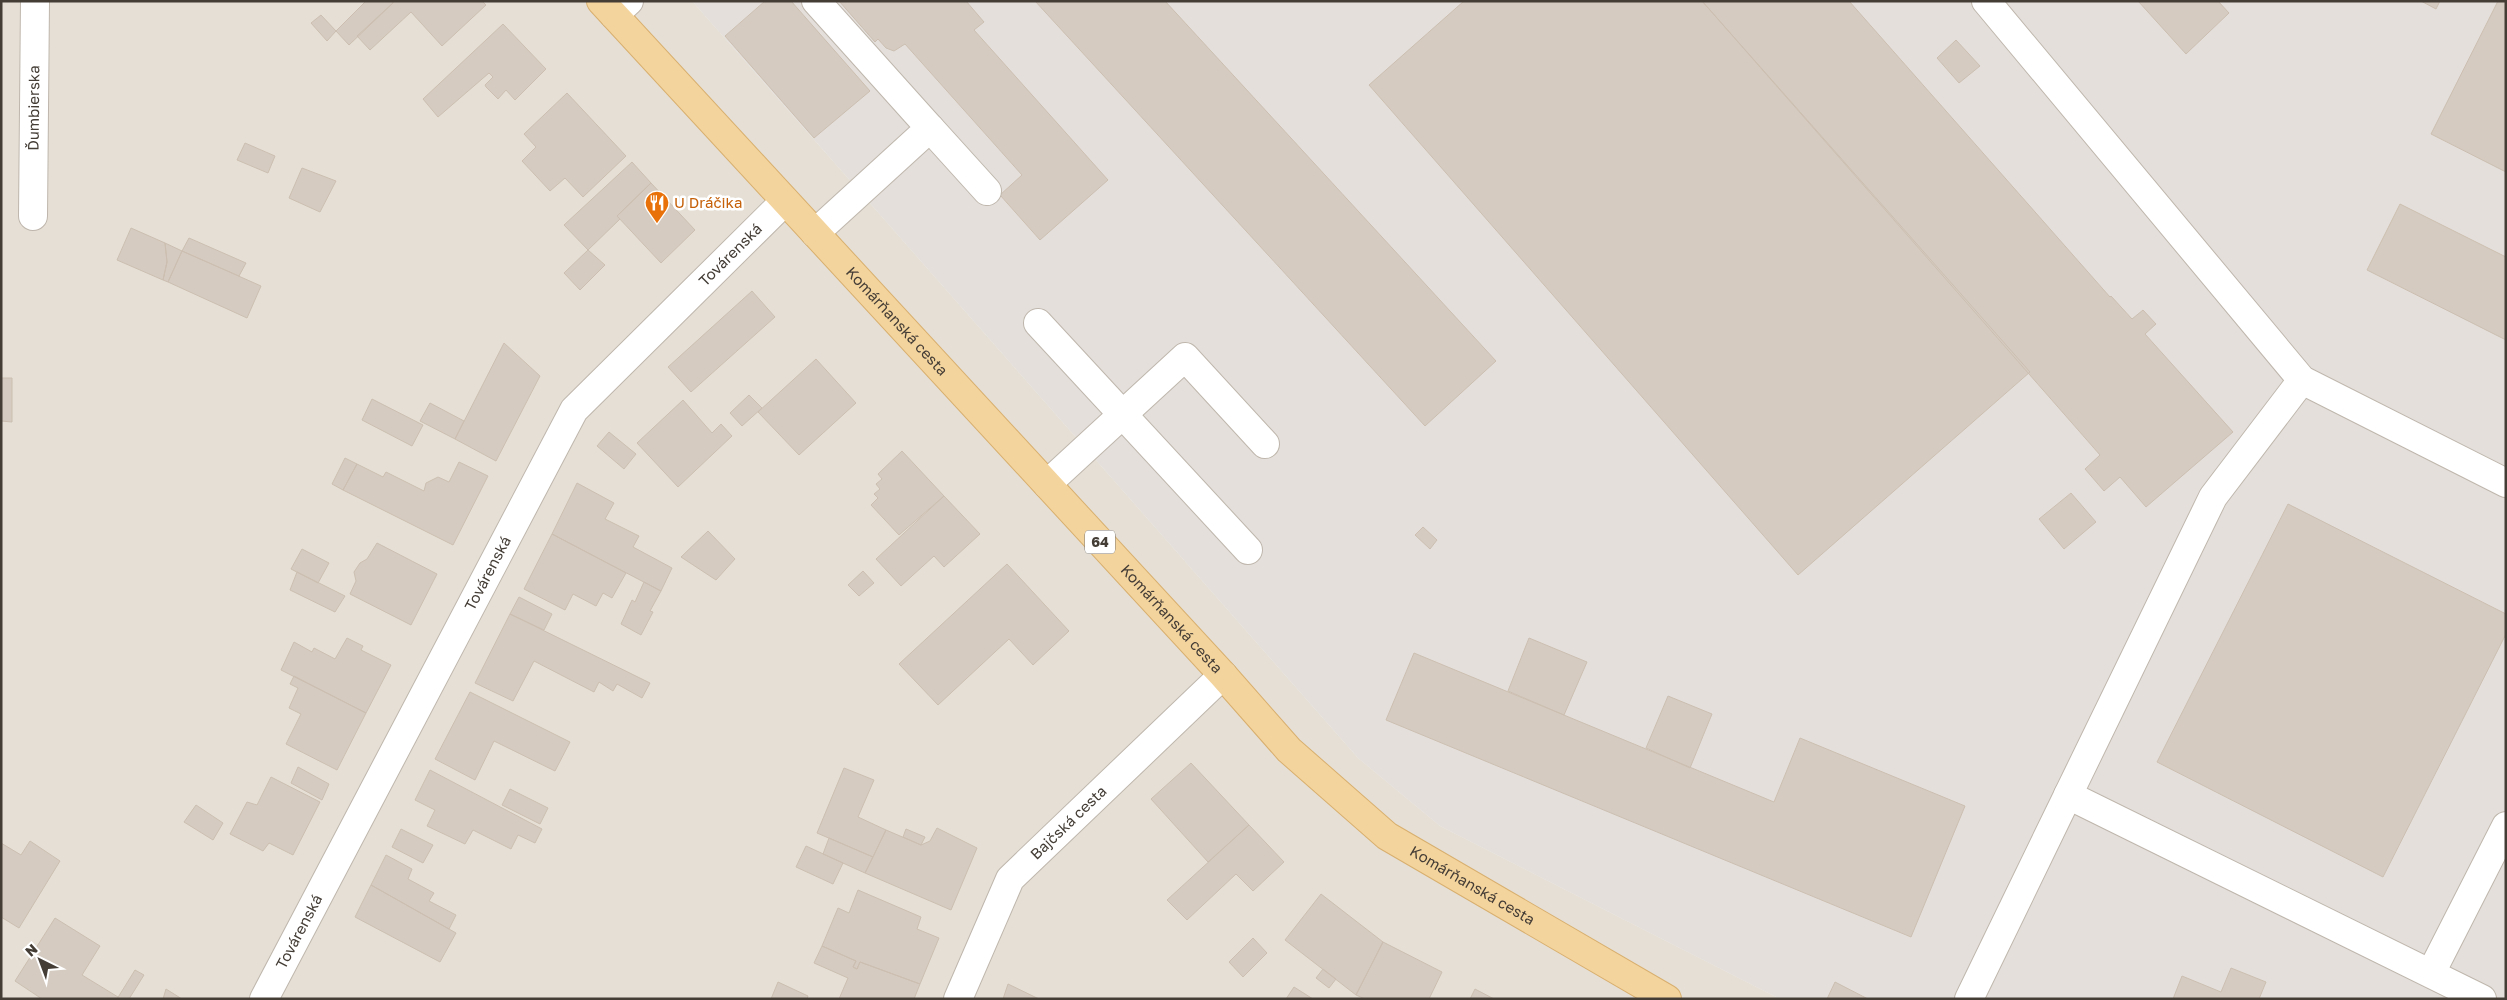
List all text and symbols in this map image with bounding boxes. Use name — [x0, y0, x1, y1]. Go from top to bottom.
street label: Ďumbierska — [24, 65, 42, 151]
restaurant icon: U Dráčika — [644, 190, 670, 224]
place label: U Dráčika — [674, 193, 742, 211]
street label: Továrenská — [695, 219, 765, 289]
street label: Komárňanská cesta — [843, 263, 952, 379]
road number: 64 — [1085, 530, 1115, 554]
street label: Továrenská — [460, 533, 514, 613]
street label: Komárňanská cesta — [1117, 560, 1227, 676]
street label: Bajčská cesta — [1026, 781, 1110, 863]
street label: Komárňanská cesta — [1407, 841, 1538, 928]
street label: Továrenská — [272, 891, 325, 972]
north arrow — [15, 935, 65, 985]
text: N — [21, 940, 41, 960]

